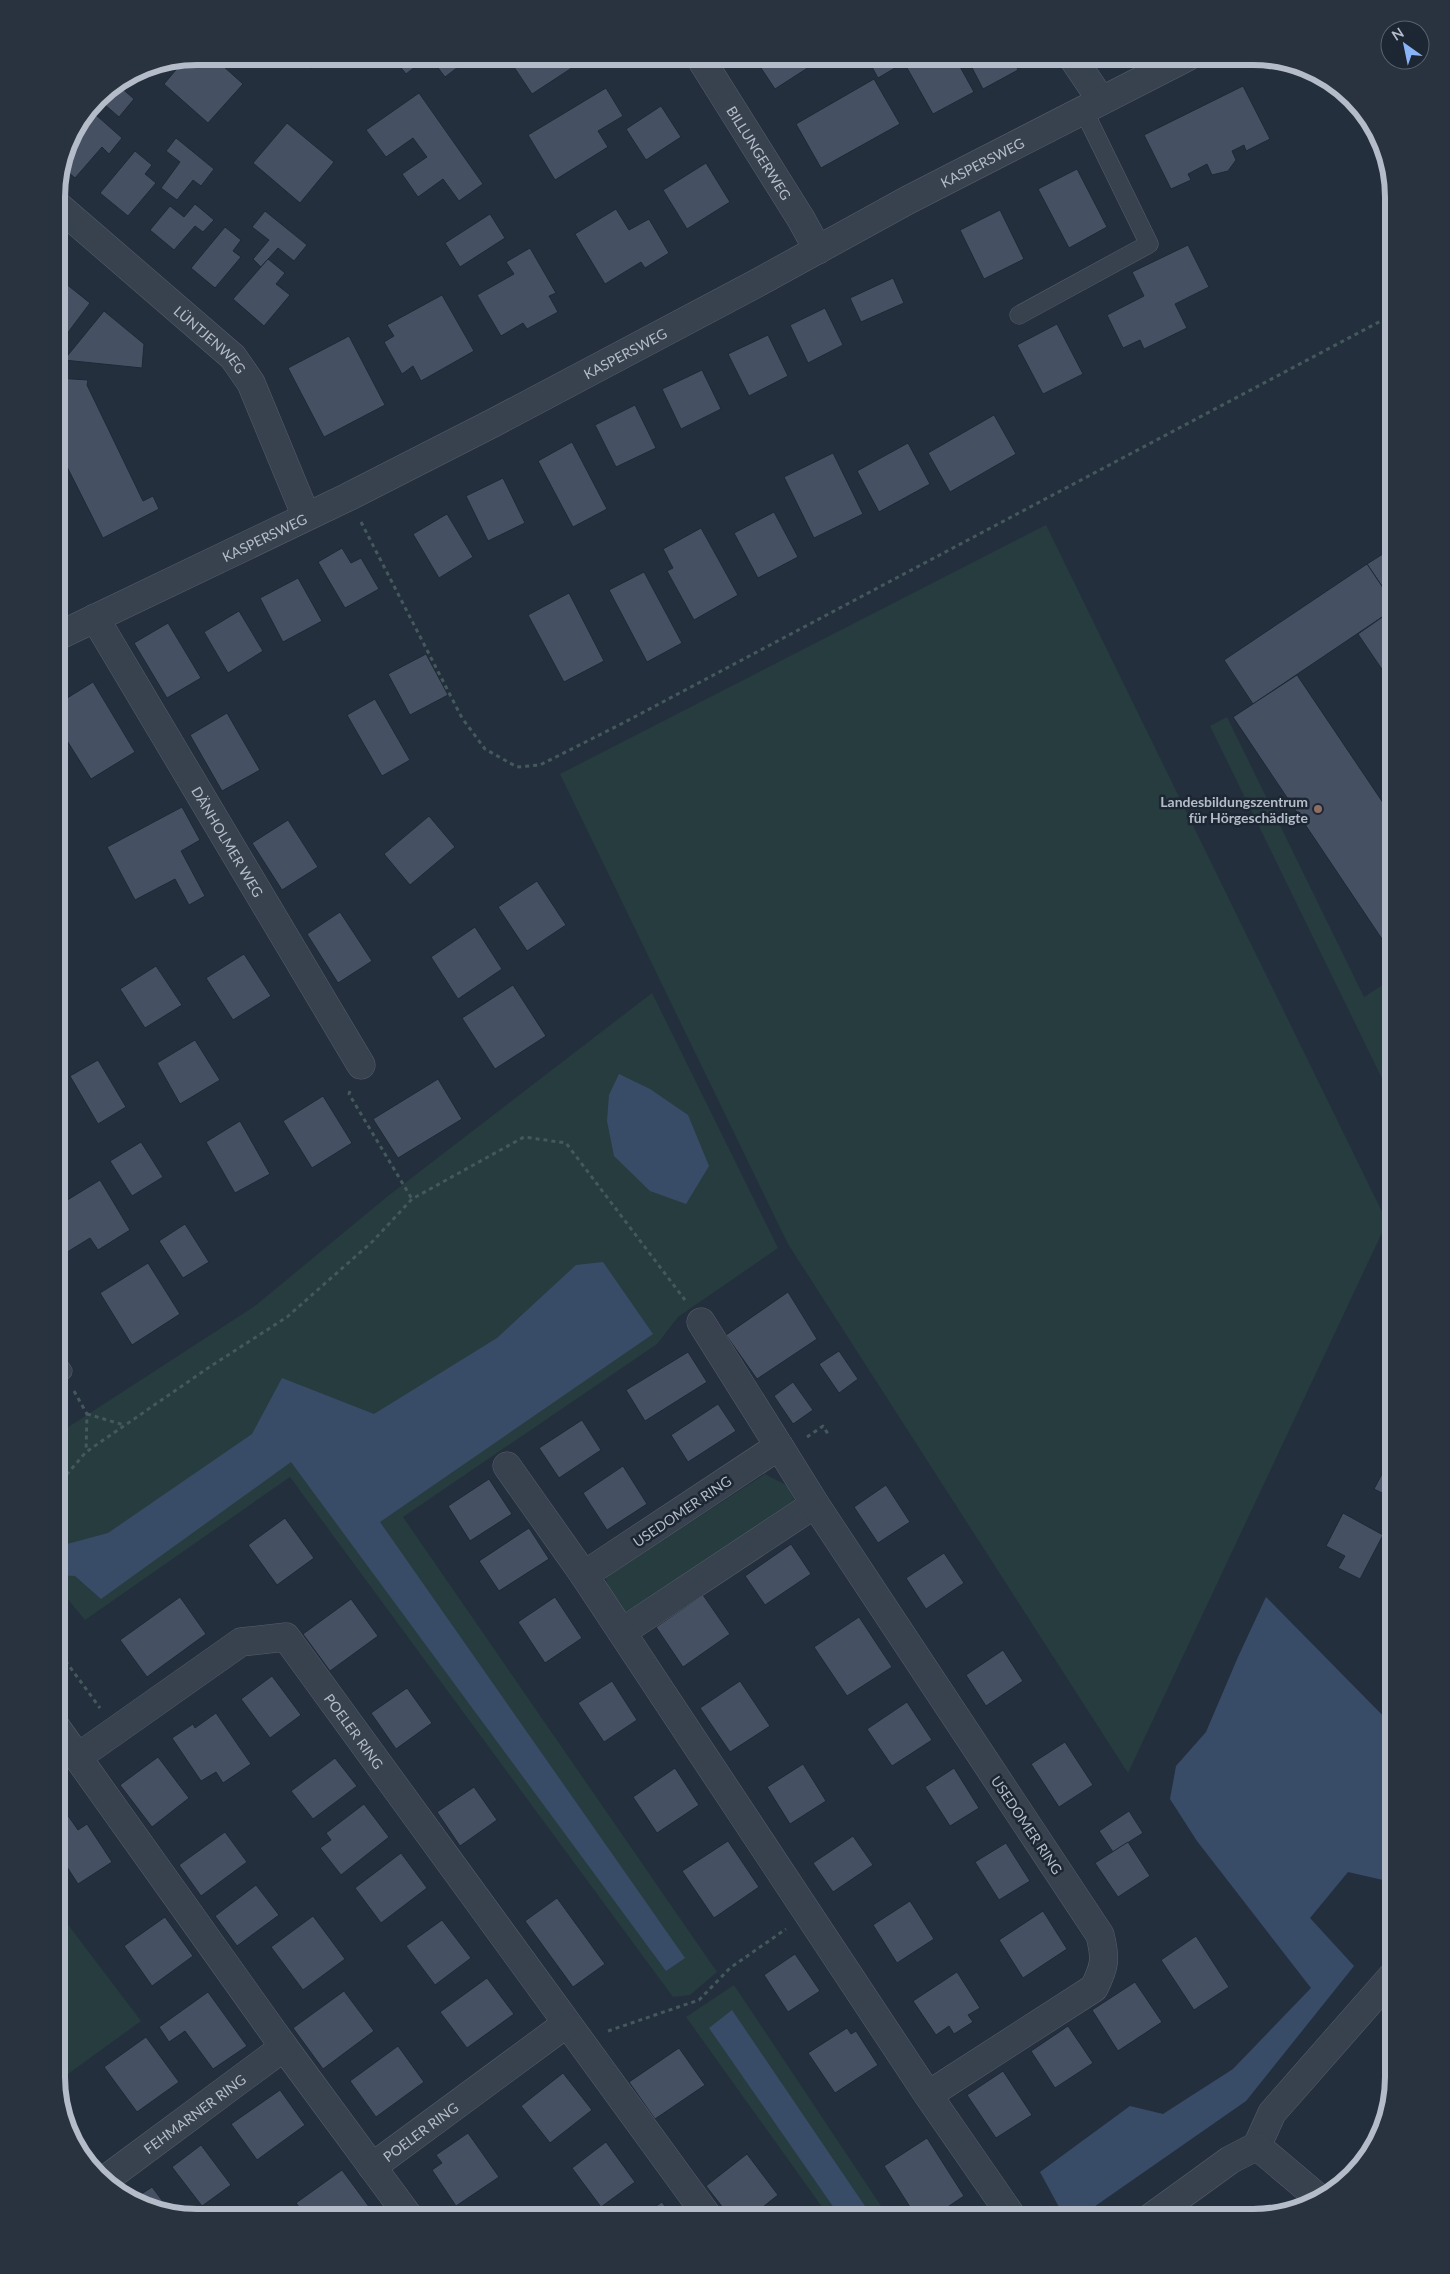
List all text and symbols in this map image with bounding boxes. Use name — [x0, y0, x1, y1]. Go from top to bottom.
north arrow — [1380, 20, 1430, 70]
text: N — [1388, 24, 1407, 44]
street label: BILLUNGERWEG — [724, 103, 795, 203]
street label: KASPERSWEG — [937, 134, 1027, 191]
street label: LÜNTJENWEG — [171, 302, 250, 376]
street label: KASPERSWEG — [580, 324, 670, 382]
street label: KASPERSWEG — [219, 510, 309, 565]
street label: DÄNHOLMER WEG — [189, 783, 267, 900]
place label: Landesbildungszentrum für Hörgeschädigte — [1160, 793, 1309, 826]
marker: Landesbildungszentrum für Hörgeschädigte — [1312, 803, 1324, 815]
street label: USEDOMER RING — [630, 1472, 734, 1550]
street label: POELER RING — [321, 1690, 387, 1772]
street label: USEDOMER RING — [988, 1773, 1066, 1877]
street label: FEHMARNER RING — [140, 2070, 249, 2157]
street label: POELER RING — [379, 2098, 461, 2165]

